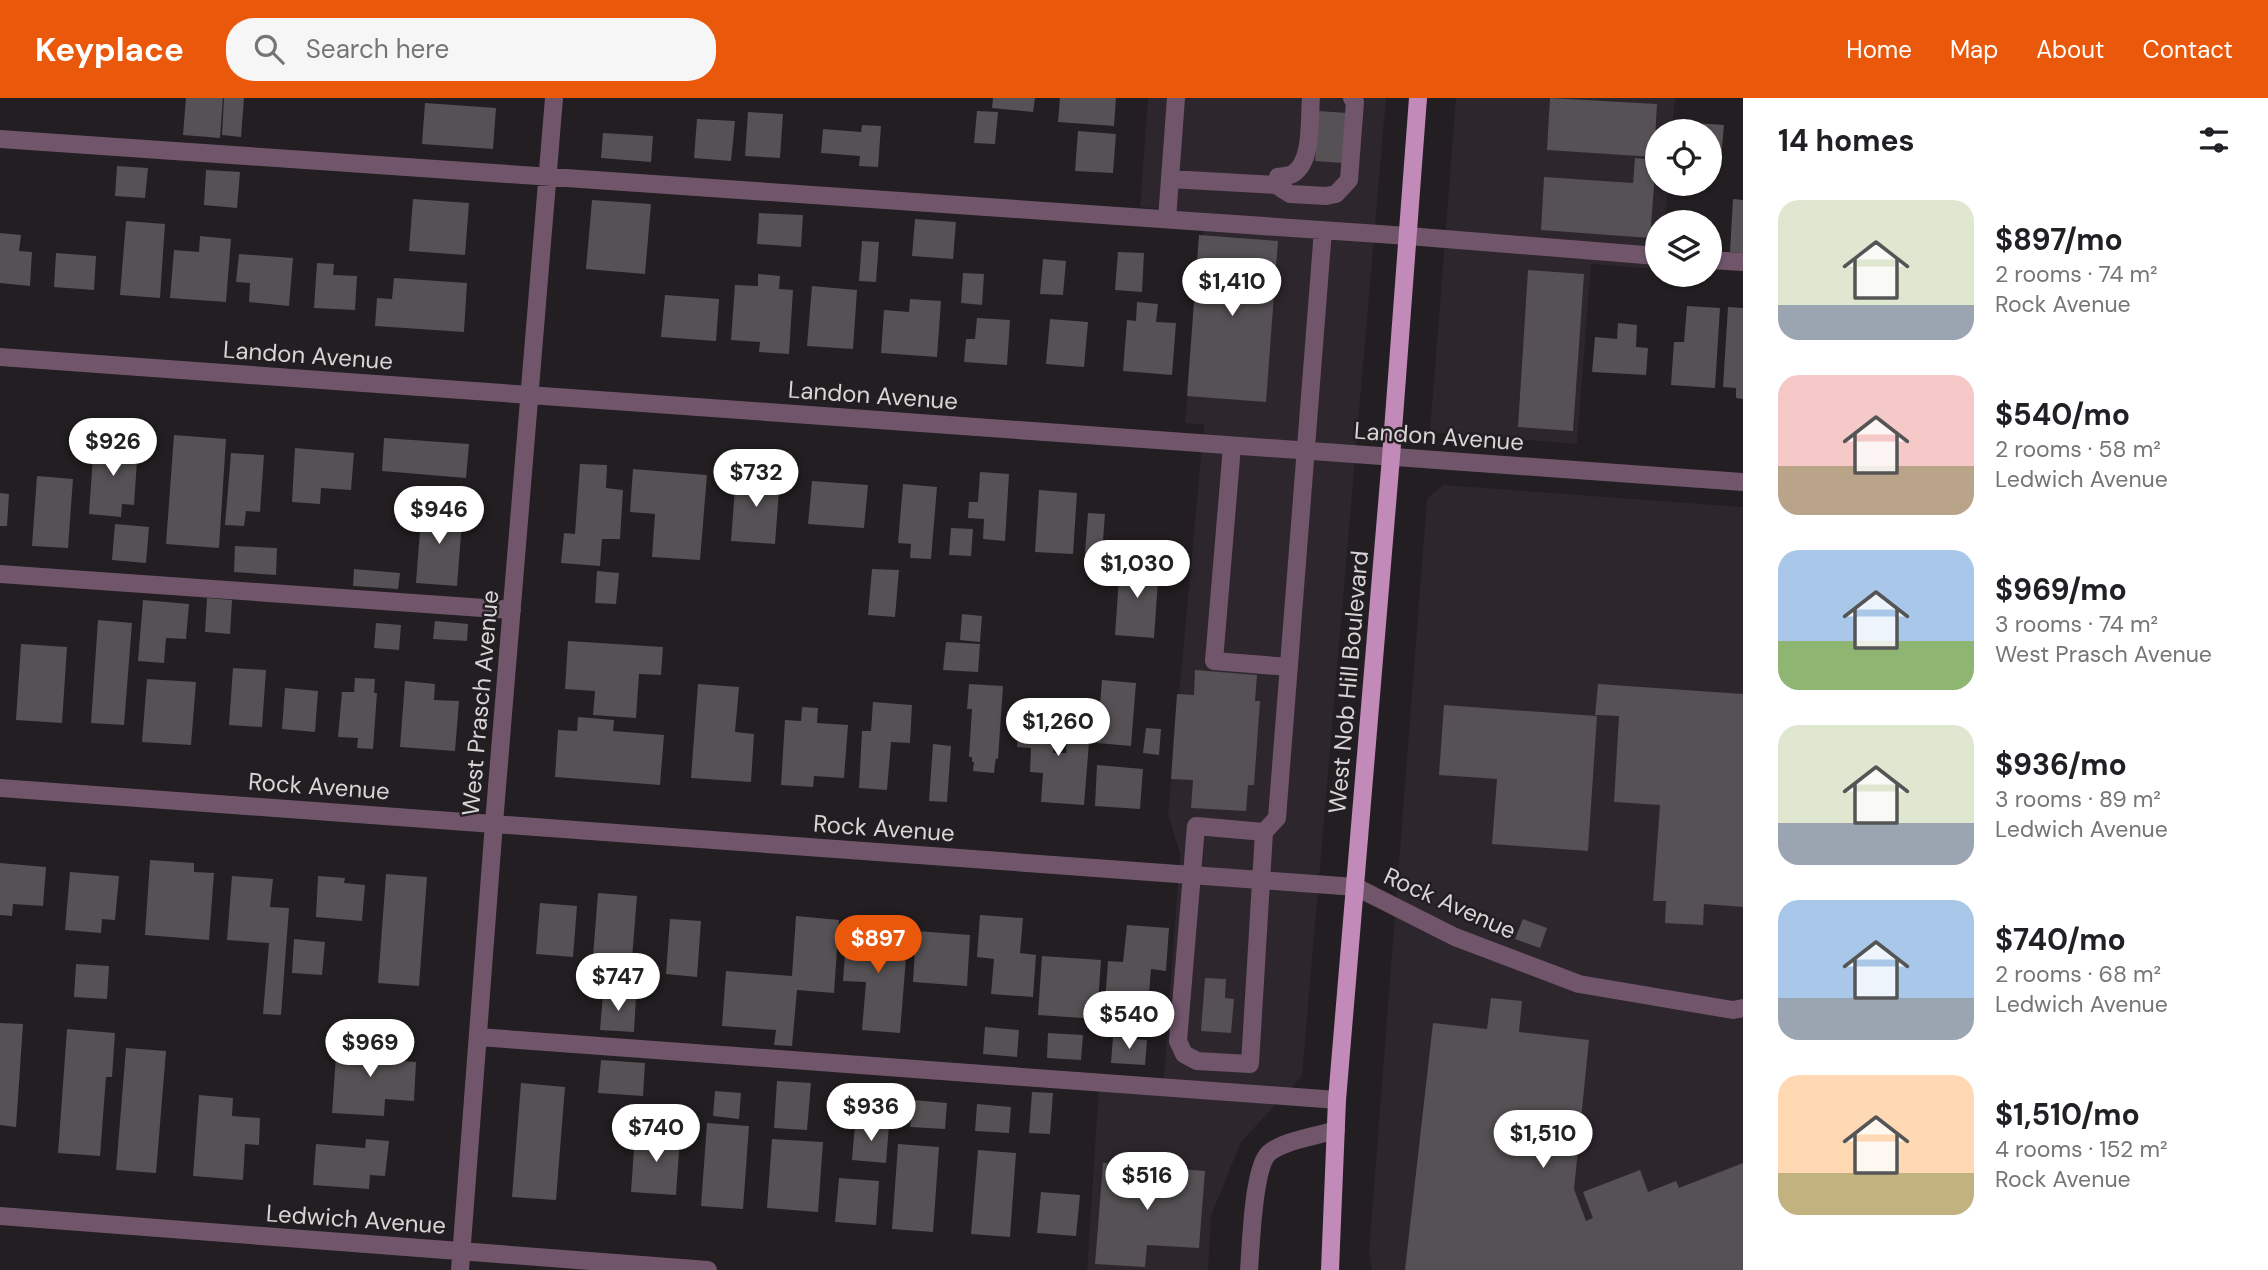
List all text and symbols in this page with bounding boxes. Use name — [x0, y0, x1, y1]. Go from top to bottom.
search box — [226, 18, 716, 81]
text: Keyplace — [35, 28, 184, 71]
icon: search — [250, 30, 288, 68]
text: Search here — [306, 32, 449, 66]
text: Home — [1846, 34, 1912, 65]
text: Map — [1950, 34, 1998, 65]
text: About — [2036, 34, 2105, 65]
text: Contact — [2143, 34, 2233, 65]
map controls — [1645, 119, 1722, 287]
button: locate — [1645, 119, 1722, 196]
text: 14 homes — [1778, 121, 1915, 160]
icon: filters — [2195, 121, 2233, 159]
button: layers — [1645, 210, 1722, 287]
text: $897/mo — [1995, 220, 2123, 259]
icon: home — [1834, 228, 1918, 312]
pin: $1,410 — [1175, 258, 1289, 318]
text: 2 rooms · 74 m² — [1995, 259, 2158, 289]
text: $1,410 — [1198, 266, 1266, 296]
text: Rock Avenue — [1995, 289, 2131, 319]
street label: Landon Avenue — [222, 334, 394, 376]
street label: Landon Avenue — [787, 374, 959, 416]
text: $540/mo — [1995, 395, 2130, 434]
icon: home — [1834, 403, 1918, 487]
street label: Landon Avenue — [1353, 415, 1525, 457]
pin: $926 — [72, 418, 154, 478]
text: $926 — [85, 426, 141, 456]
text: 2 rooms · 58 m² — [1995, 434, 2161, 464]
pin: $732 — [715, 450, 797, 509]
text: $732 — [729, 457, 783, 487]
text: Ledwich Avenue — [1995, 464, 2168, 494]
pin: $946 — [398, 486, 480, 546]
text: $946 — [410, 494, 468, 524]
pin: $1,030 — [1080, 540, 1194, 600]
text: $1,030 — [1100, 548, 1174, 578]
street label: West Nob Hill Boulevard — [1321, 549, 1375, 815]
text: $969/mo — [1995, 570, 2127, 609]
icon: home — [1834, 578, 1918, 662]
street label: West Prasch Avenue — [455, 589, 505, 817]
text: 3 rooms · 74 m² — [1995, 609, 2158, 639]
text: West Prasch Avenue — [1995, 639, 2212, 669]
pin: $1,260 — [1001, 698, 1115, 758]
text: $1,260 — [1022, 706, 1094, 736]
text: $936/mo — [1995, 745, 2127, 784]
icon: home — [1834, 753, 1918, 837]
street label: Rock Avenue — [247, 766, 391, 806]
text: 3 rooms · 89 m² — [1995, 784, 2161, 814]
street label: Rock Avenue — [812, 808, 956, 848]
text: Ledwich Avenue — [1995, 814, 2168, 844]
street label: Rock Avenue — [1379, 860, 1521, 946]
pin: $897 — [837, 916, 919, 975]
text: $740/mo — [1995, 920, 2126, 959]
text: $897 — [851, 923, 905, 953]
icon: home — [1834, 928, 1918, 1012]
pin: $747 — [577, 954, 659, 1013]
text: 2 rooms · 68 m² — [1995, 959, 2161, 989]
text: $747 — [592, 961, 644, 991]
text: Ledwich Avenue — [1995, 989, 2168, 1019]
pin: $540 — [1088, 992, 1170, 1051]
text: $540 — [1099, 999, 1159, 1029]
pin: $969 — [329, 1020, 411, 1079]
text: $969 — [341, 1027, 399, 1057]
pin: $936 — [830, 1084, 912, 1143]
text: $936 — [843, 1091, 899, 1121]
text: $1,510/mo — [1995, 1095, 2140, 1134]
icon: home — [1834, 1103, 1918, 1187]
pin: $740 — [615, 1104, 697, 1164]
pin: $1,510 — [1486, 1110, 1600, 1170]
text: $740 — [628, 1112, 684, 1142]
text: $1,510 — [1510, 1118, 1576, 1148]
text: 4 rooms · 152 m² — [1995, 1134, 2168, 1164]
pin: $516 — [1106, 1152, 1188, 1212]
text: $516 — [1121, 1160, 1173, 1190]
text: Rock Avenue — [1995, 1164, 2131, 1194]
street label: Ledwich Avenue — [265, 1197, 447, 1241]

